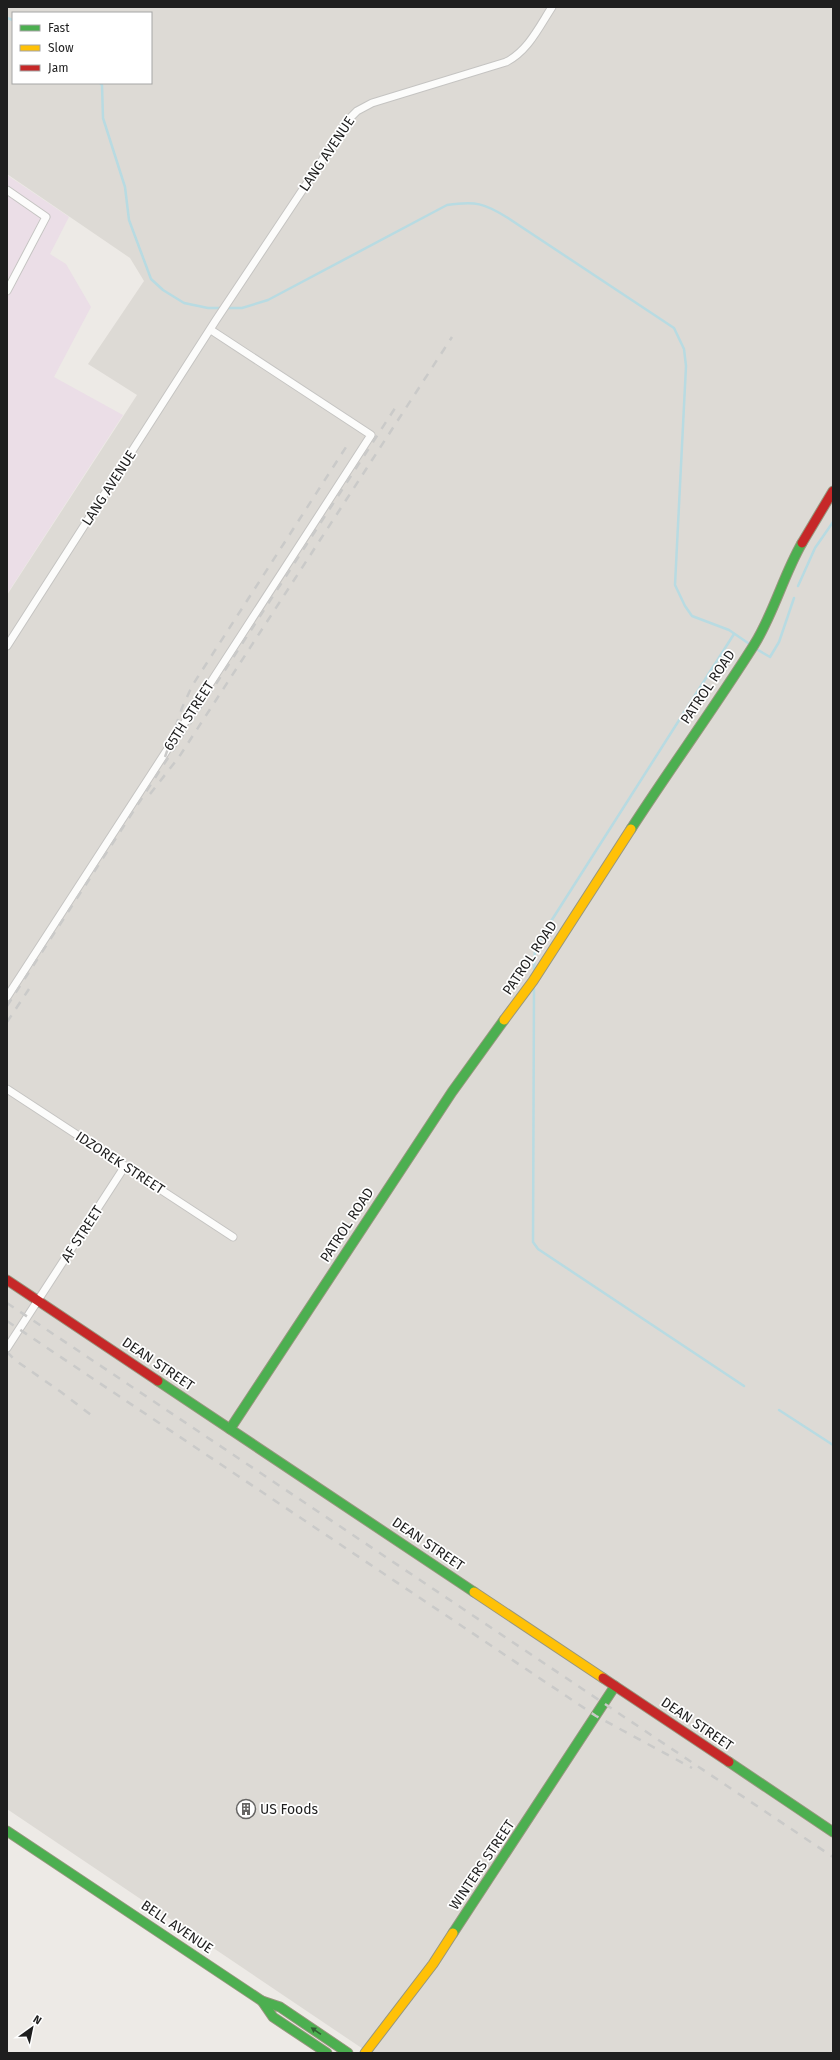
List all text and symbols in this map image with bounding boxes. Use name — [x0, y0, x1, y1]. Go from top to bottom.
legend — [12, 12, 152, 84]
text: Fast — [48, 21, 70, 35]
text: Slow — [48, 41, 74, 55]
text: Jam — [48, 61, 68, 75]
street label: LANG AVENUE — [296, 113, 358, 195]
street label: LANG AVENUE — [78, 447, 140, 529]
street label: PATROL ROAD — [677, 647, 739, 727]
street label: 65TH STREET — [160, 677, 218, 754]
street label: PATROL ROAD — [499, 918, 561, 998]
street label: IDZOREK STREET — [72, 1128, 168, 1198]
street label: PATROL ROAD — [317, 1185, 377, 1265]
street label: AF STREET — [57, 1202, 107, 1265]
street label: DEAN STREET — [119, 1334, 198, 1395]
street label: DEAN STREET — [389, 1514, 468, 1575]
street label: DEAN STREET — [658, 1694, 737, 1755]
building icon: US Foods — [235, 1798, 257, 1820]
place label: US Foods — [260, 1801, 319, 1818]
street label: WINTERS STREET — [446, 1816, 519, 1913]
street label: BELL AVENUE — [138, 1897, 216, 1957]
north arrow — [12, 2008, 52, 2048]
text: N — [31, 2013, 44, 2027]
one-way arrow — [311, 2027, 321, 2035]

